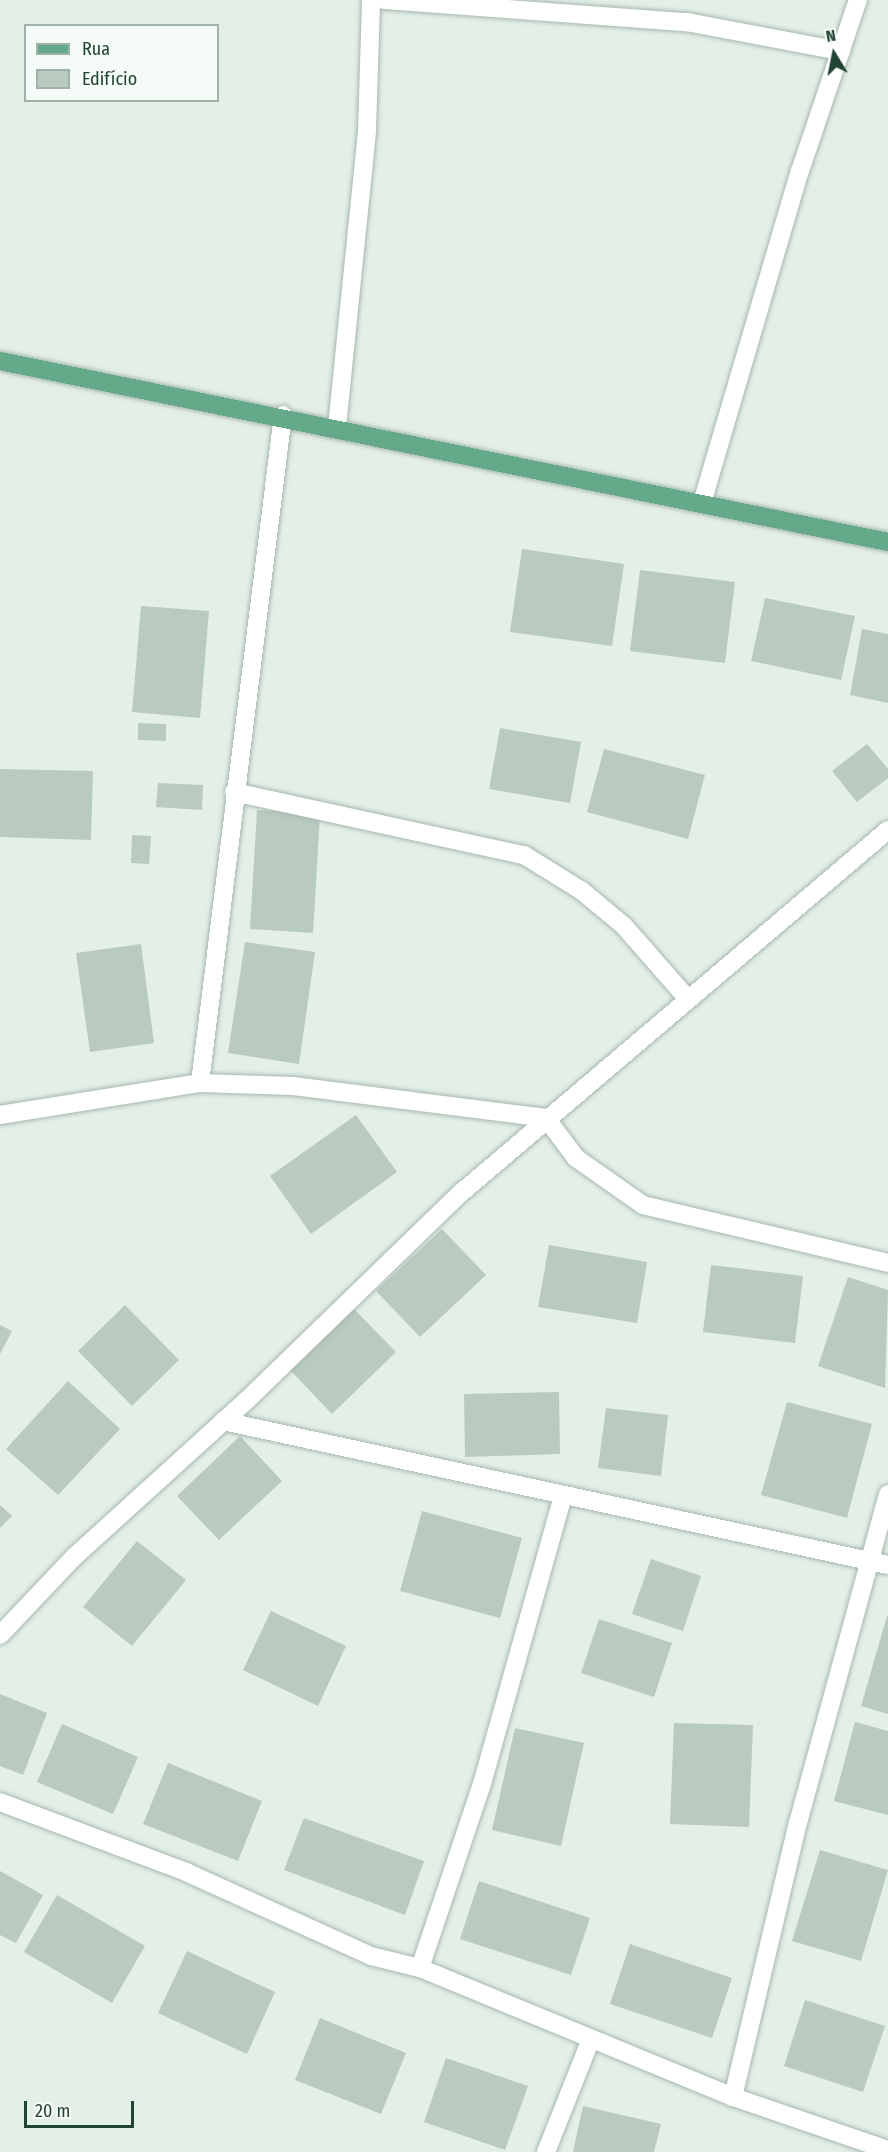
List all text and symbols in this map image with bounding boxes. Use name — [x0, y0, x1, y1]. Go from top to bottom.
legend — [24, 24, 219, 102]
north arrow — [804, 24, 864, 84]
text: N — [824, 26, 837, 46]
text: Rua — [82, 38, 110, 60]
text: Edifício — [82, 68, 137, 90]
scale bar — [27, 2089, 136, 2127]
text: 20 m — [35, 2100, 70, 2122]

